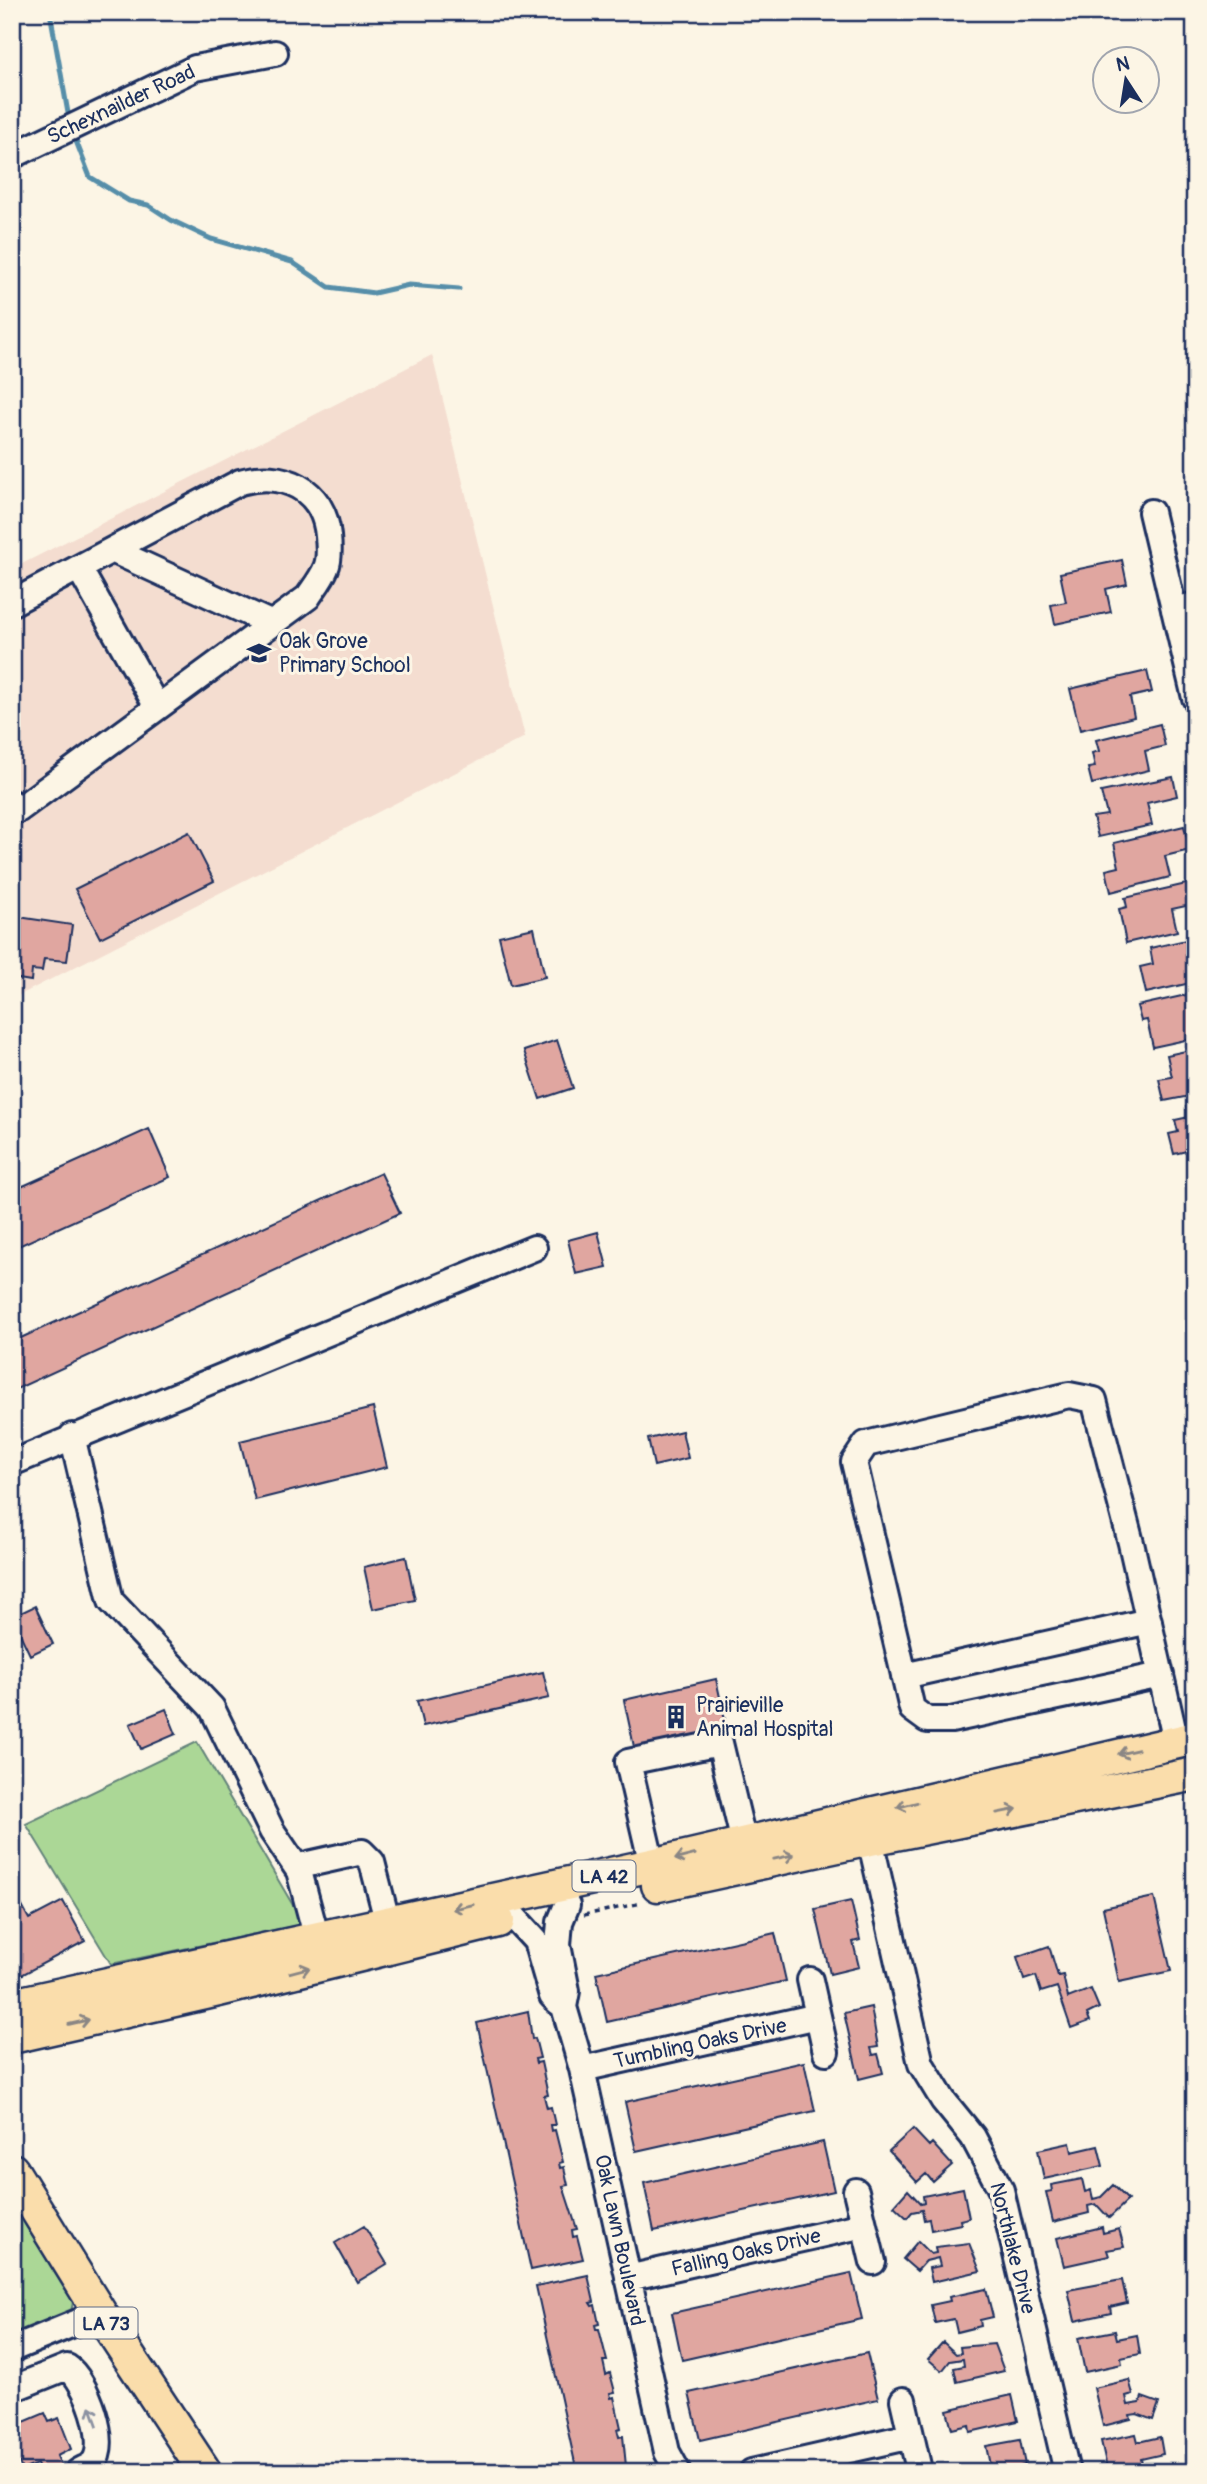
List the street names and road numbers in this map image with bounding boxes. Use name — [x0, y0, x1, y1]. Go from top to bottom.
street label: Schexnailder Road — [43, 58, 200, 151]
road number: LA 42 — [572, 1860, 636, 1892]
street label: Tumbling Oaks Drive — [611, 2012, 790, 2075]
street label: Oak Lawn Boulevard — [588, 2152, 651, 2328]
street label: Northlake Drive — [983, 2180, 1042, 2317]
street label: Falling Oaks Drive — [669, 2222, 824, 2283]
road number: LA 73 — [74, 2308, 138, 2338]

